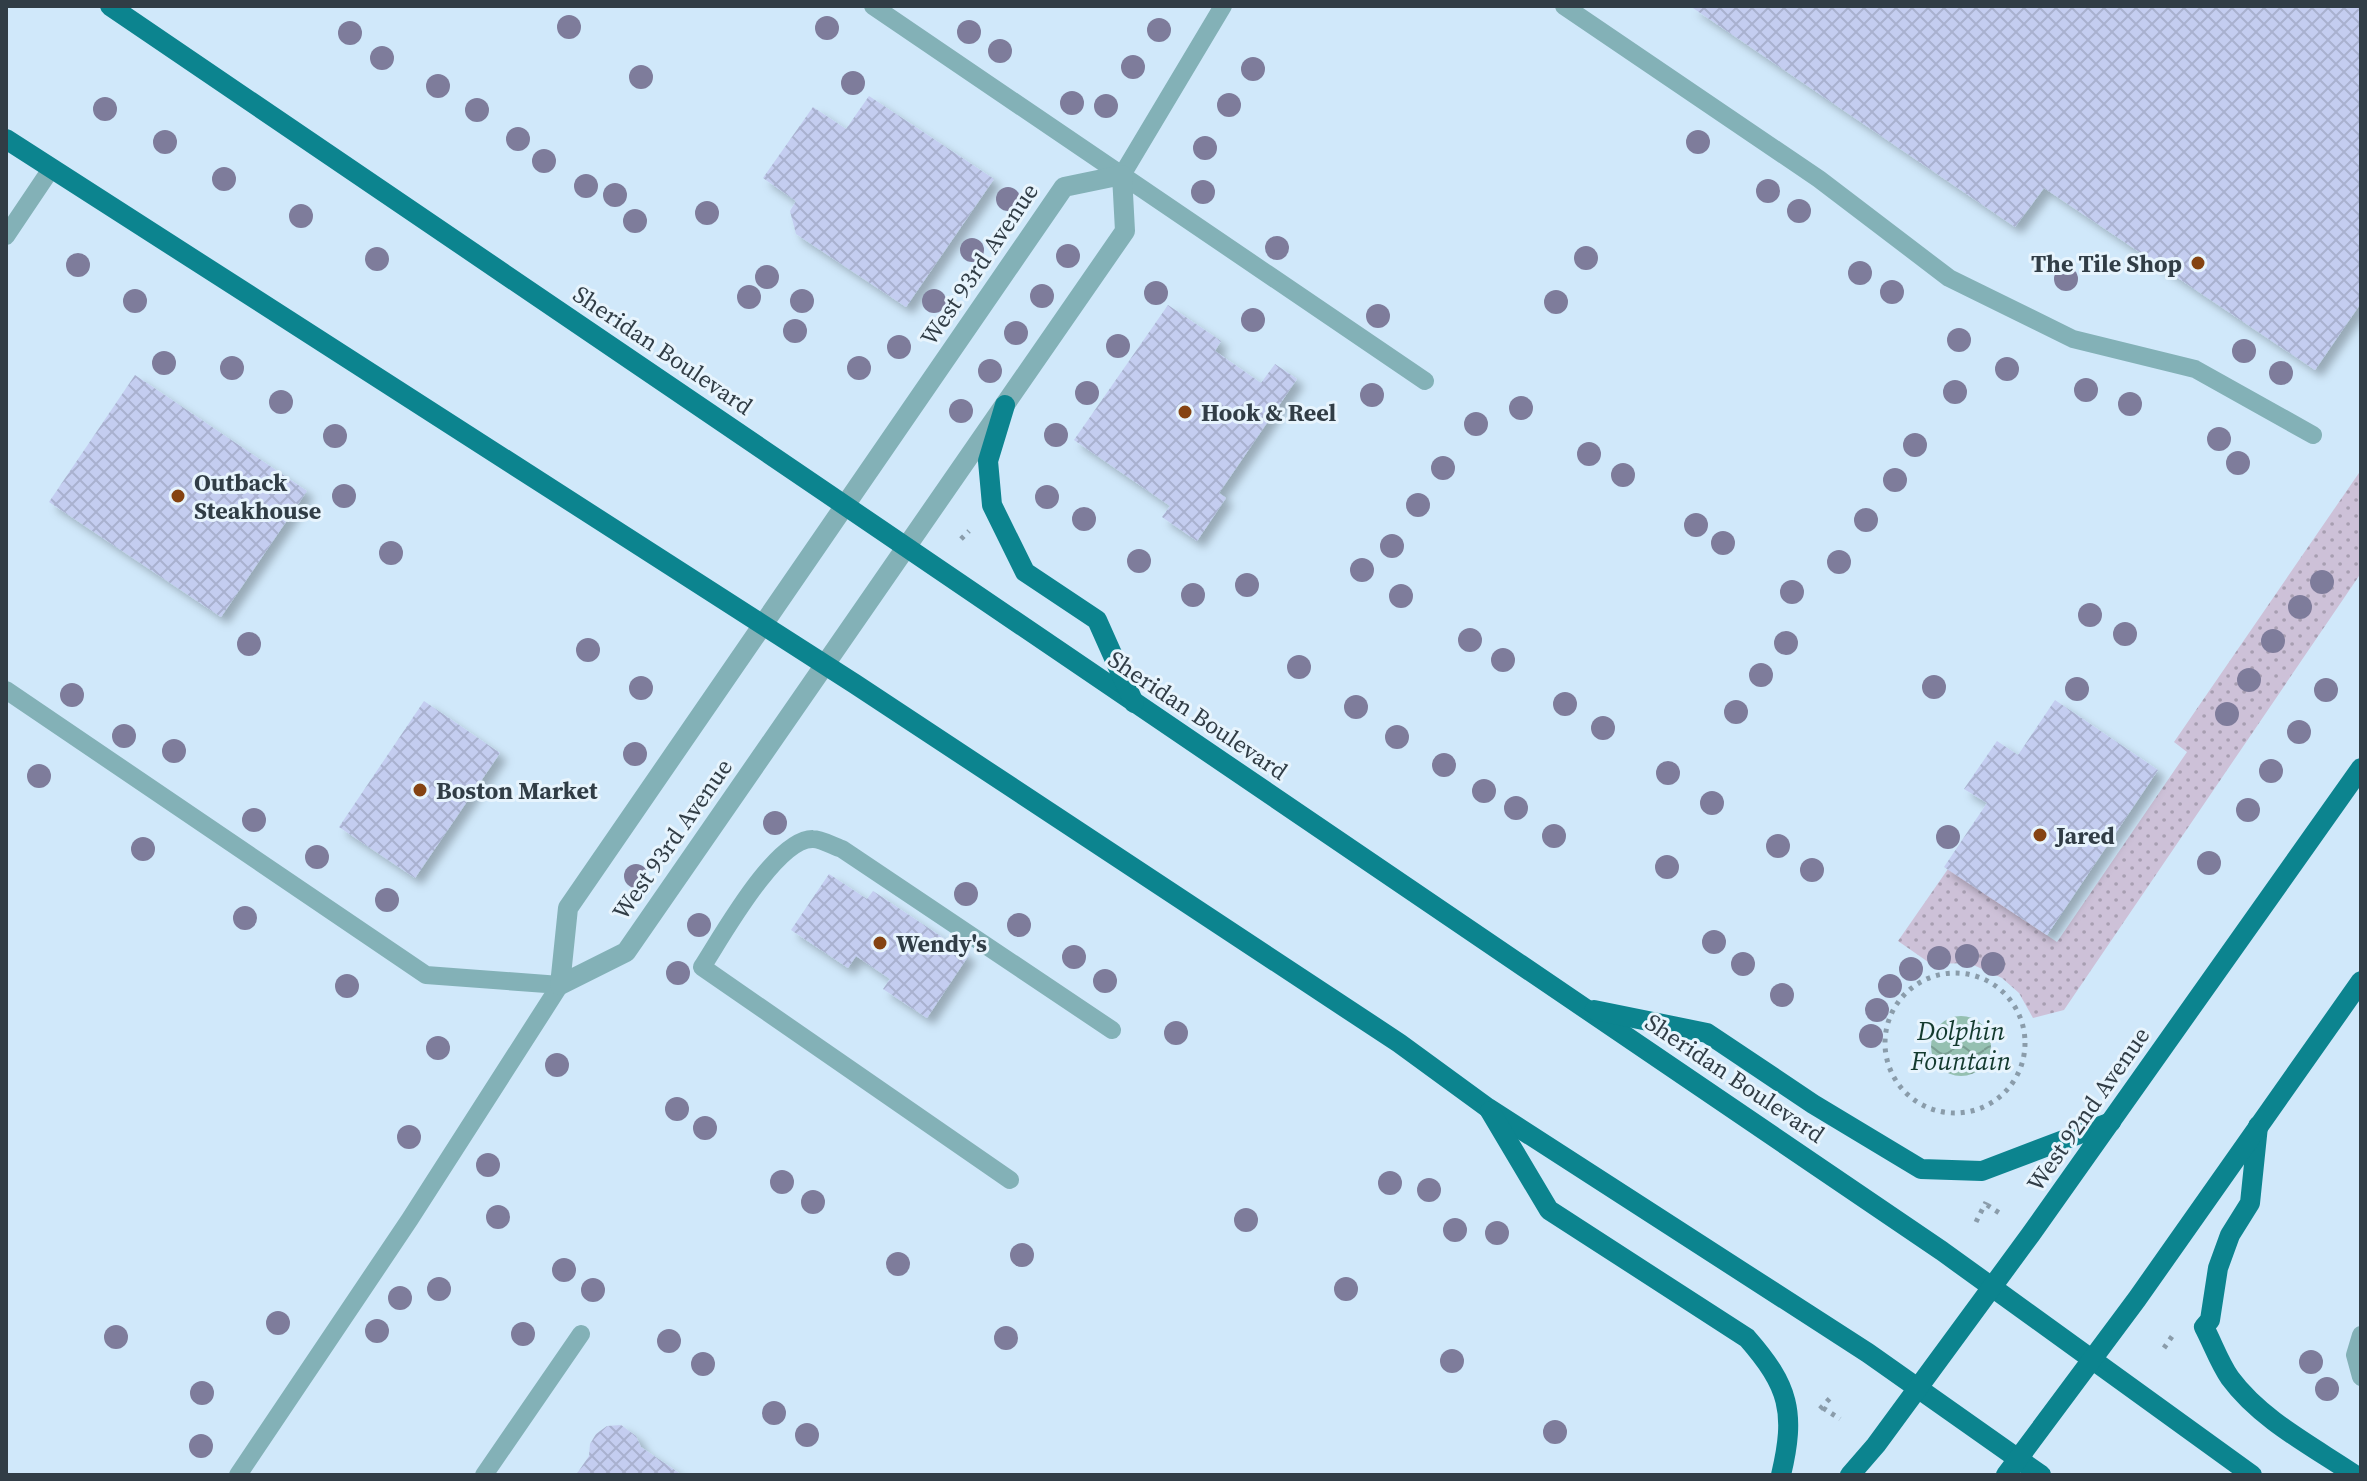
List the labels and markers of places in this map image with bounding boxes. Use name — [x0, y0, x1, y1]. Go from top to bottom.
place label: The Tile Shop — [2031, 247, 2182, 280]
marker: The Tile Shop — [2189, 254, 2207, 272]
place label: Hook & Reel — [1201, 396, 1336, 429]
marker: Hook & Reel — [1176, 403, 1194, 421]
place label: Outback Steakhouse — [194, 466, 321, 527]
marker: Outback Steakhouse — [169, 487, 187, 505]
place label: Boston Market — [436, 774, 598, 807]
marker: Boston Market — [411, 781, 429, 799]
place label: Jared — [2054, 819, 2115, 852]
marker: Jared — [2031, 826, 2049, 844]
place label: Wendy's — [896, 927, 987, 960]
marker: Wendy's — [871, 934, 889, 952]

